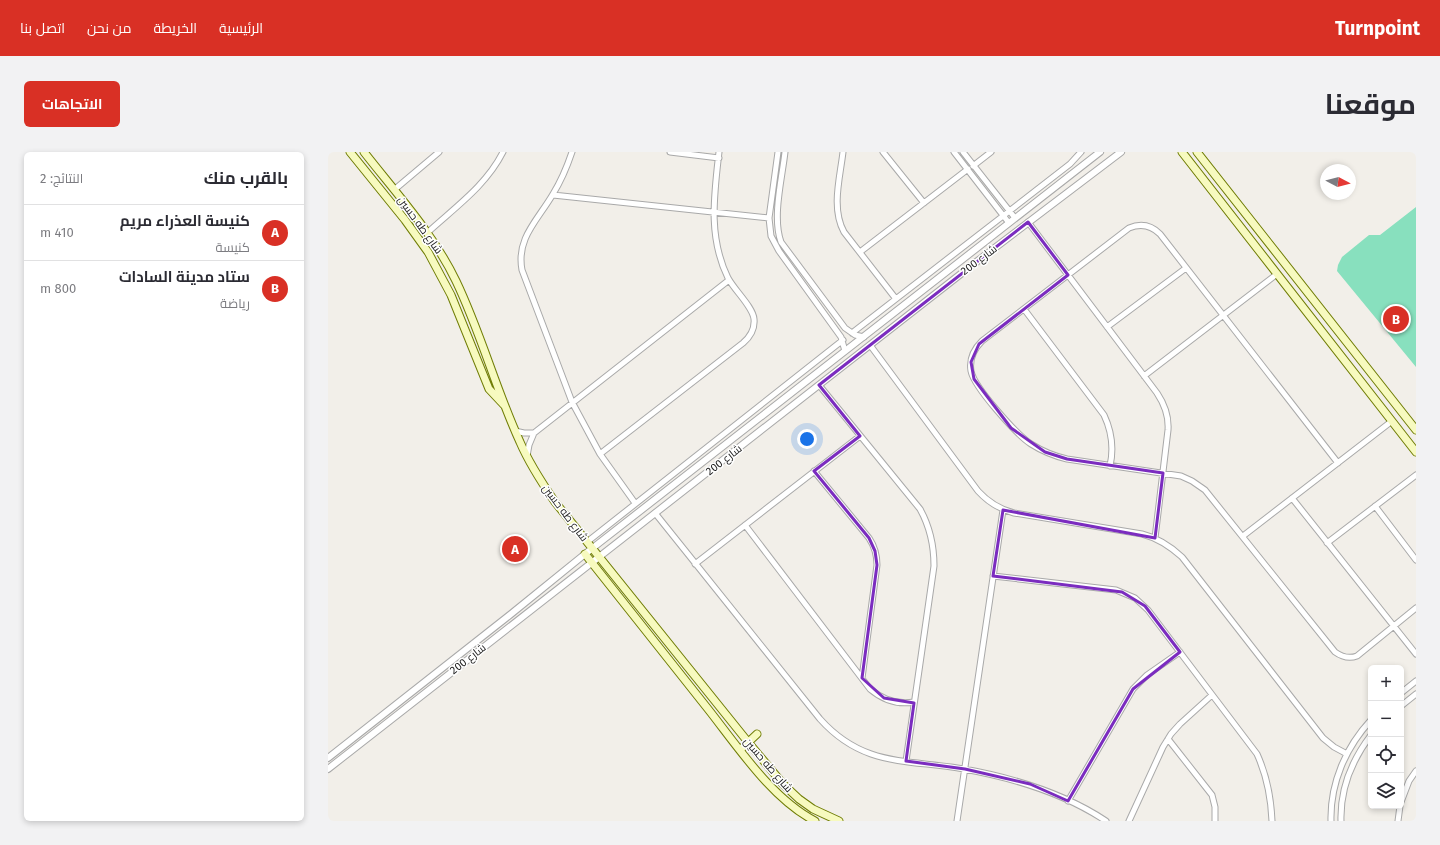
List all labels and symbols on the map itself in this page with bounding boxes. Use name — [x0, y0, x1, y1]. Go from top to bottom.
north arrow — [1320, 164, 1356, 200]
street label: شارع طه حسين — [394, 194, 445, 257]
street label: شارع 200 — [958, 242, 1000, 279]
pin: B — [1383, 304, 1409, 334]
your location — [797, 429, 817, 449]
street label: شارع 200 — [703, 442, 745, 479]
street label: شارع طه حسين — [539, 482, 591, 545]
pin: A — [502, 534, 528, 564]
street label: شارع 200 — [447, 641, 489, 678]
street label: شارع طه حسين — [740, 735, 795, 796]

